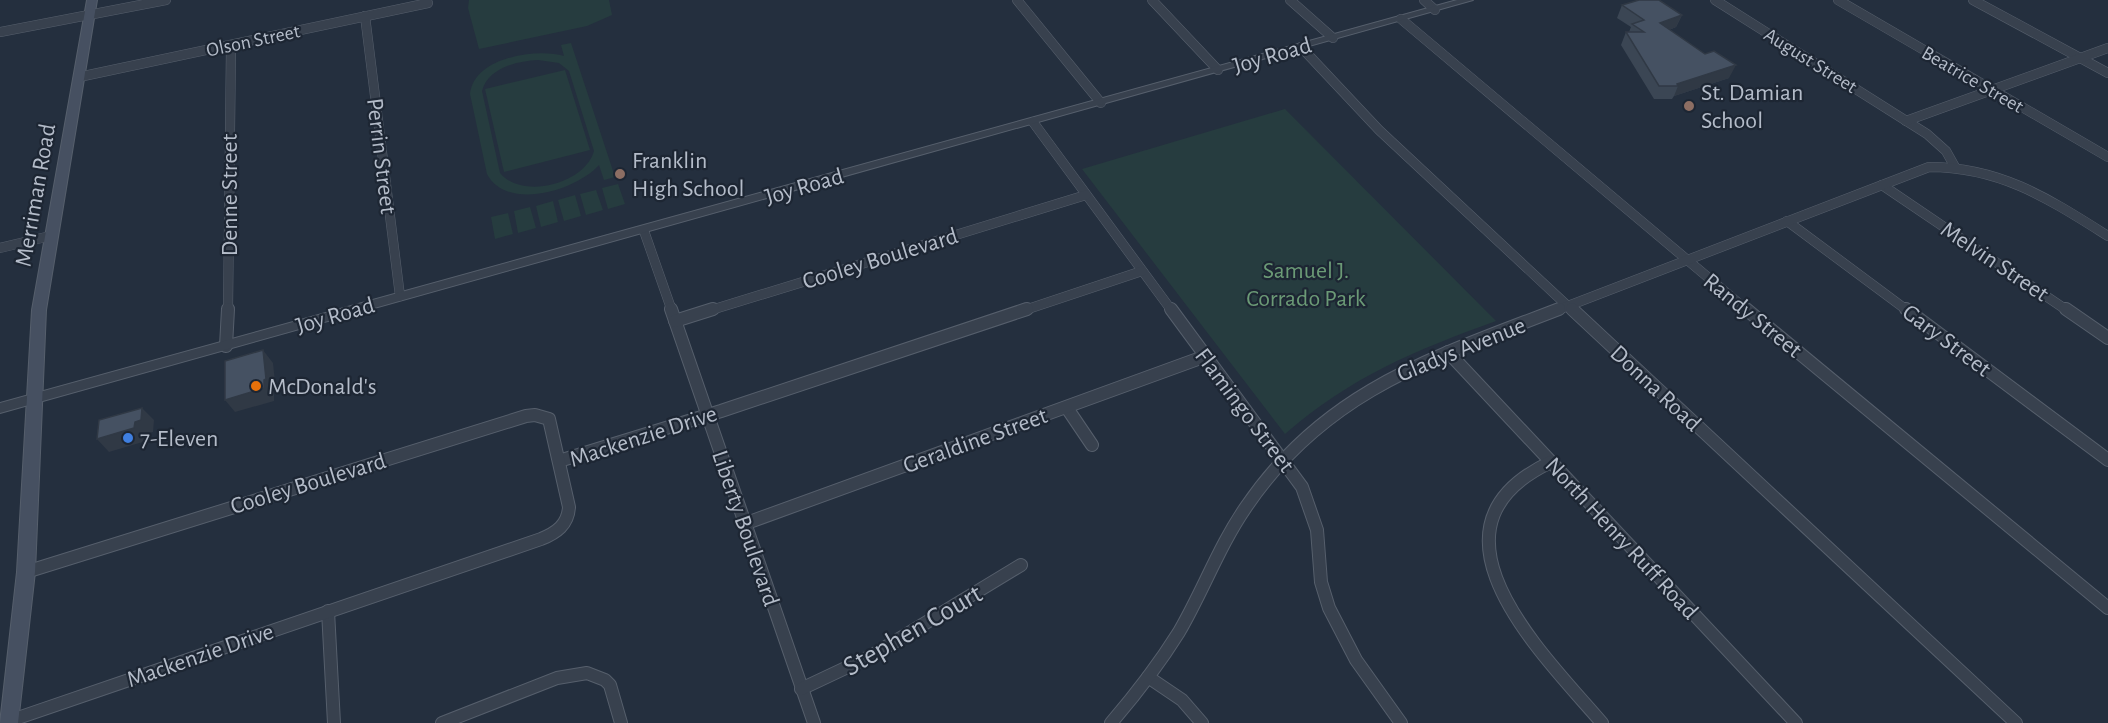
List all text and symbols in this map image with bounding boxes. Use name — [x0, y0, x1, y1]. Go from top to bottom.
street label: Olson Street — [204, 21, 303, 61]
street label: August Street — [1760, 24, 1861, 98]
street label: Joy Road — [1230, 33, 1314, 79]
street label: Beatrice Street — [1918, 43, 2027, 117]
place label: St. Damian School — [1701, 81, 1803, 133]
street label: Perrin Street — [362, 97, 400, 216]
marker: St. Damian School — [1682, 99, 1696, 113]
street label: Merriman Road — [12, 122, 60, 269]
street label: Denne Street — [218, 133, 242, 256]
place label: Franklin High School — [632, 149, 744, 201]
street label: Joy Road — [762, 164, 846, 210]
marker: Franklin High School — [613, 167, 627, 181]
street label: Melvin Street — [1936, 217, 2053, 307]
street label: Cooley Boulevard — [800, 224, 961, 294]
park label: Samuel J. Corrado Park — [1246, 259, 1366, 311]
street label: Randy Street — [1699, 269, 1806, 363]
street label: Joy Road — [293, 293, 377, 339]
street label: Gary Street — [1898, 300, 1995, 382]
street label: Gladys Avenue — [1394, 313, 1529, 387]
street label: Donna Road — [1605, 341, 1705, 437]
street label: Flamingo Street — [1190, 344, 1299, 477]
place label: McDonald's — [268, 375, 377, 399]
marker: McDonald's — [249, 379, 263, 393]
street label: Mackenzie Drive — [567, 402, 720, 472]
street label: Geraldine Street — [900, 404, 1051, 478]
place label: 7-Eleven — [140, 427, 218, 451]
marker: 7-Eleven — [121, 431, 135, 445]
street label: Liberty Boulevard — [707, 447, 783, 609]
street label: Cooley Boulevard — [228, 449, 389, 519]
street label: North Henry Ruff Road — [1540, 453, 1702, 624]
street label: Stephen Court — [839, 580, 987, 682]
street label: Mackenzie Drive — [124, 620, 277, 692]

